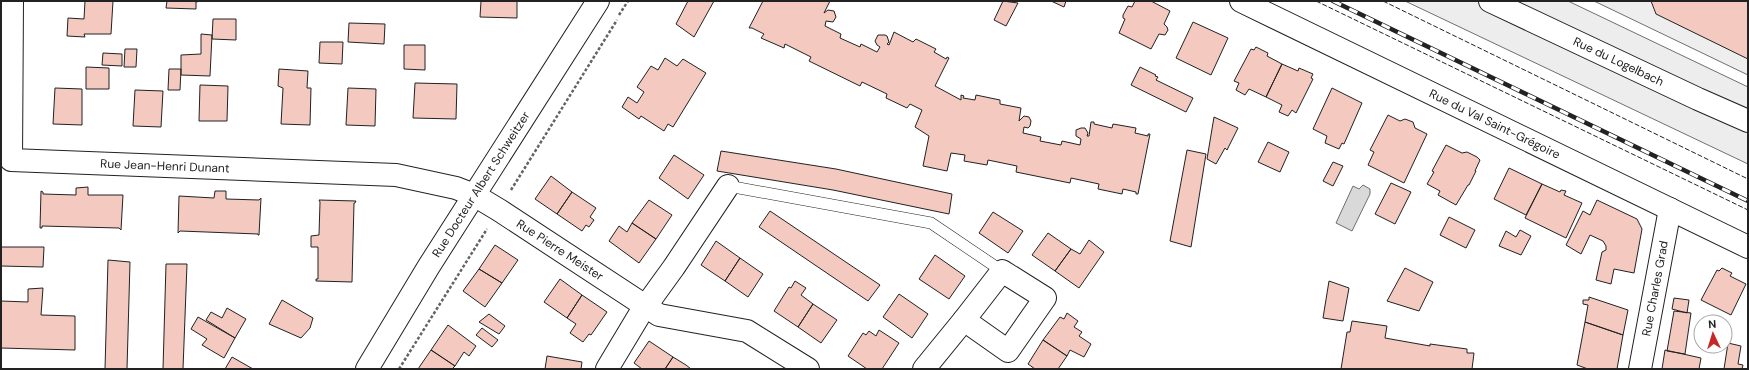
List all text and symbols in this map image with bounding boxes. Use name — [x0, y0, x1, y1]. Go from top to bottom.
street label: Rue du Logelbach — [1571, 33, 1666, 90]
street label: Rue du Val Saint-Grégoire — [1427, 86, 1563, 163]
street label: Rue Docteur Albert Schweitzer — [428, 108, 534, 261]
street label: Rue Jean-Henri Dunant — [100, 155, 230, 177]
street label: Rue Pierre Meister — [513, 216, 607, 285]
street label: Rue Charles Grad — [1638, 239, 1672, 338]
north arrow — [1693, 314, 1733, 354]
text: N — [1708, 317, 1717, 331]

